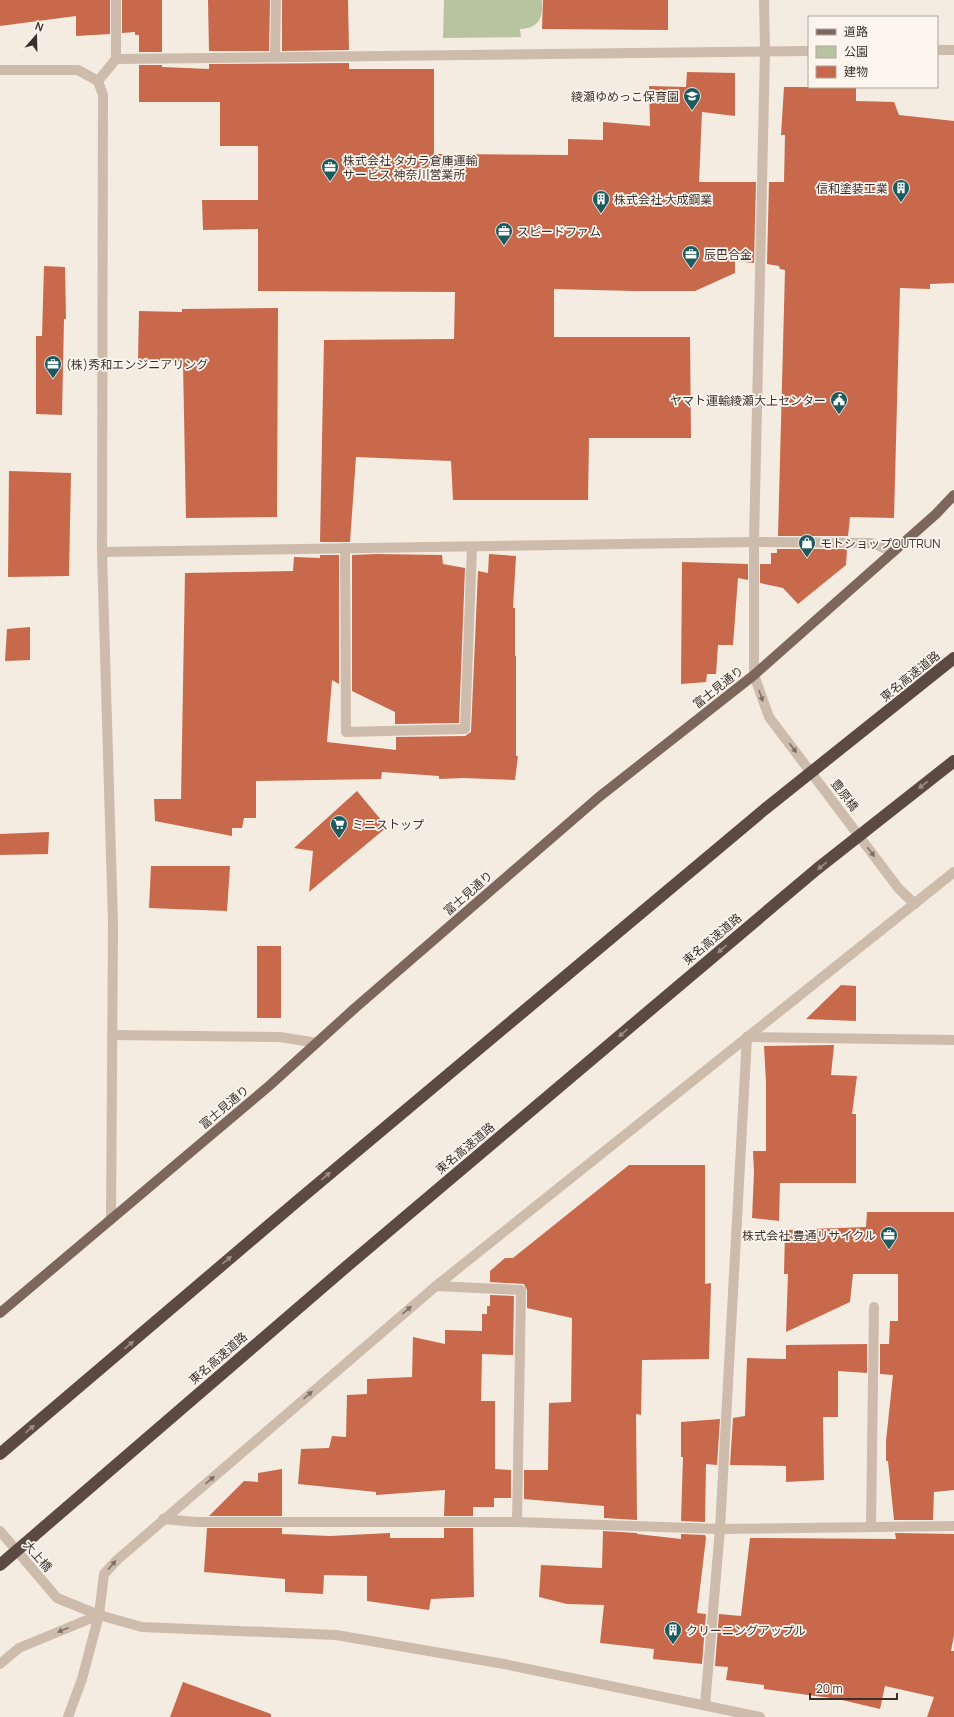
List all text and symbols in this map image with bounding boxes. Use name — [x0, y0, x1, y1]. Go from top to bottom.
north arrow — [16, 16, 56, 56]
legend — [808, 16, 938, 88]
text: N — [33, 18, 46, 35]
text: 道路 — [844, 23, 868, 40]
text: 公園 — [844, 43, 868, 60]
text: 建物 — [844, 63, 868, 80]
school or university icon: 綾瀬ゆめっこ保育園 — [682, 86, 702, 111]
place label: 綾瀬ゆめっこ保育園 — [571, 88, 679, 105]
place label: 株式会社 タカラ倉庫運輸 サービス 神奈川営業所 — [343, 152, 477, 183]
office icon: 株式会社 タカラ倉庫運輸 サービス 神奈川営業所 — [320, 157, 340, 182]
building icon: 信和塗装工業 — [891, 178, 911, 203]
place label: 信和塗装工業 — [816, 180, 888, 197]
building icon: 株式会社 大成鋼業 — [591, 189, 611, 214]
place label: 株式会社 大成鋼業 — [614, 191, 712, 208]
office icon: スピードファム — [494, 221, 514, 246]
place label: スピードファム — [517, 223, 601, 240]
office icon: 辰巴合金 — [681, 244, 701, 269]
place label: 辰巴合金 — [704, 246, 752, 263]
office icon: (株)秀和エンジニアリング — [43, 354, 63, 379]
place label: (株)秀和エンジニアリング — [66, 356, 208, 373]
public building icon: ヤマト運輸綾瀬大上センター — [829, 390, 849, 415]
place label: ヤマト運輸綾瀬大上センター — [670, 392, 826, 409]
shop icon: モトショップOUTRUN — [797, 533, 817, 558]
place label: モトショップOUTRUN — [820, 535, 940, 552]
street label: 東名高速道路 — [877, 647, 943, 705]
street label: 富士見通り — [689, 662, 747, 712]
one-way arrow — [759, 690, 765, 702]
one-way arrow — [788, 743, 797, 754]
street label: 豊原橋 — [827, 776, 863, 814]
one-way arrow — [918, 781, 929, 789]
supermarket icon: ミニストップ — [329, 814, 349, 839]
place label: ミニストップ — [352, 816, 424, 833]
one-way arrow — [867, 846, 875, 857]
one-way arrow — [816, 861, 827, 870]
street label: 富士見通り — [440, 867, 496, 919]
street label: 東名高速道路 — [679, 909, 745, 969]
one-way arrow — [717, 945, 727, 954]
one-way arrow — [617, 1029, 628, 1038]
street label: 富士見通り — [196, 1081, 252, 1133]
street label: 東名高速道路 — [432, 1118, 498, 1178]
one-way arrow — [321, 1172, 332, 1181]
office icon: 株式会社 豊通リサイクル — [879, 1225, 899, 1250]
place label: 株式会社 豊通リサイクル — [742, 1227, 876, 1244]
one-way arrow — [222, 1256, 233, 1265]
one-way arrow — [402, 1306, 412, 1315]
street label: 東名高速道路 — [185, 1328, 251, 1388]
one-way arrow — [123, 1340, 134, 1349]
one-way arrow — [304, 1391, 313, 1400]
one-way arrow — [25, 1425, 34, 1434]
one-way arrow — [204, 1475, 215, 1484]
street label: 大上橋 — [20, 1537, 56, 1575]
one-way arrow — [107, 1560, 116, 1571]
building icon: クリーニングアップル — [663, 1620, 683, 1645]
place label: クリーニングアップル — [686, 1622, 806, 1639]
one-way arrow — [58, 1627, 69, 1633]
scale bar — [810, 1675, 897, 1701]
text: 20 m — [816, 1680, 843, 1697]

